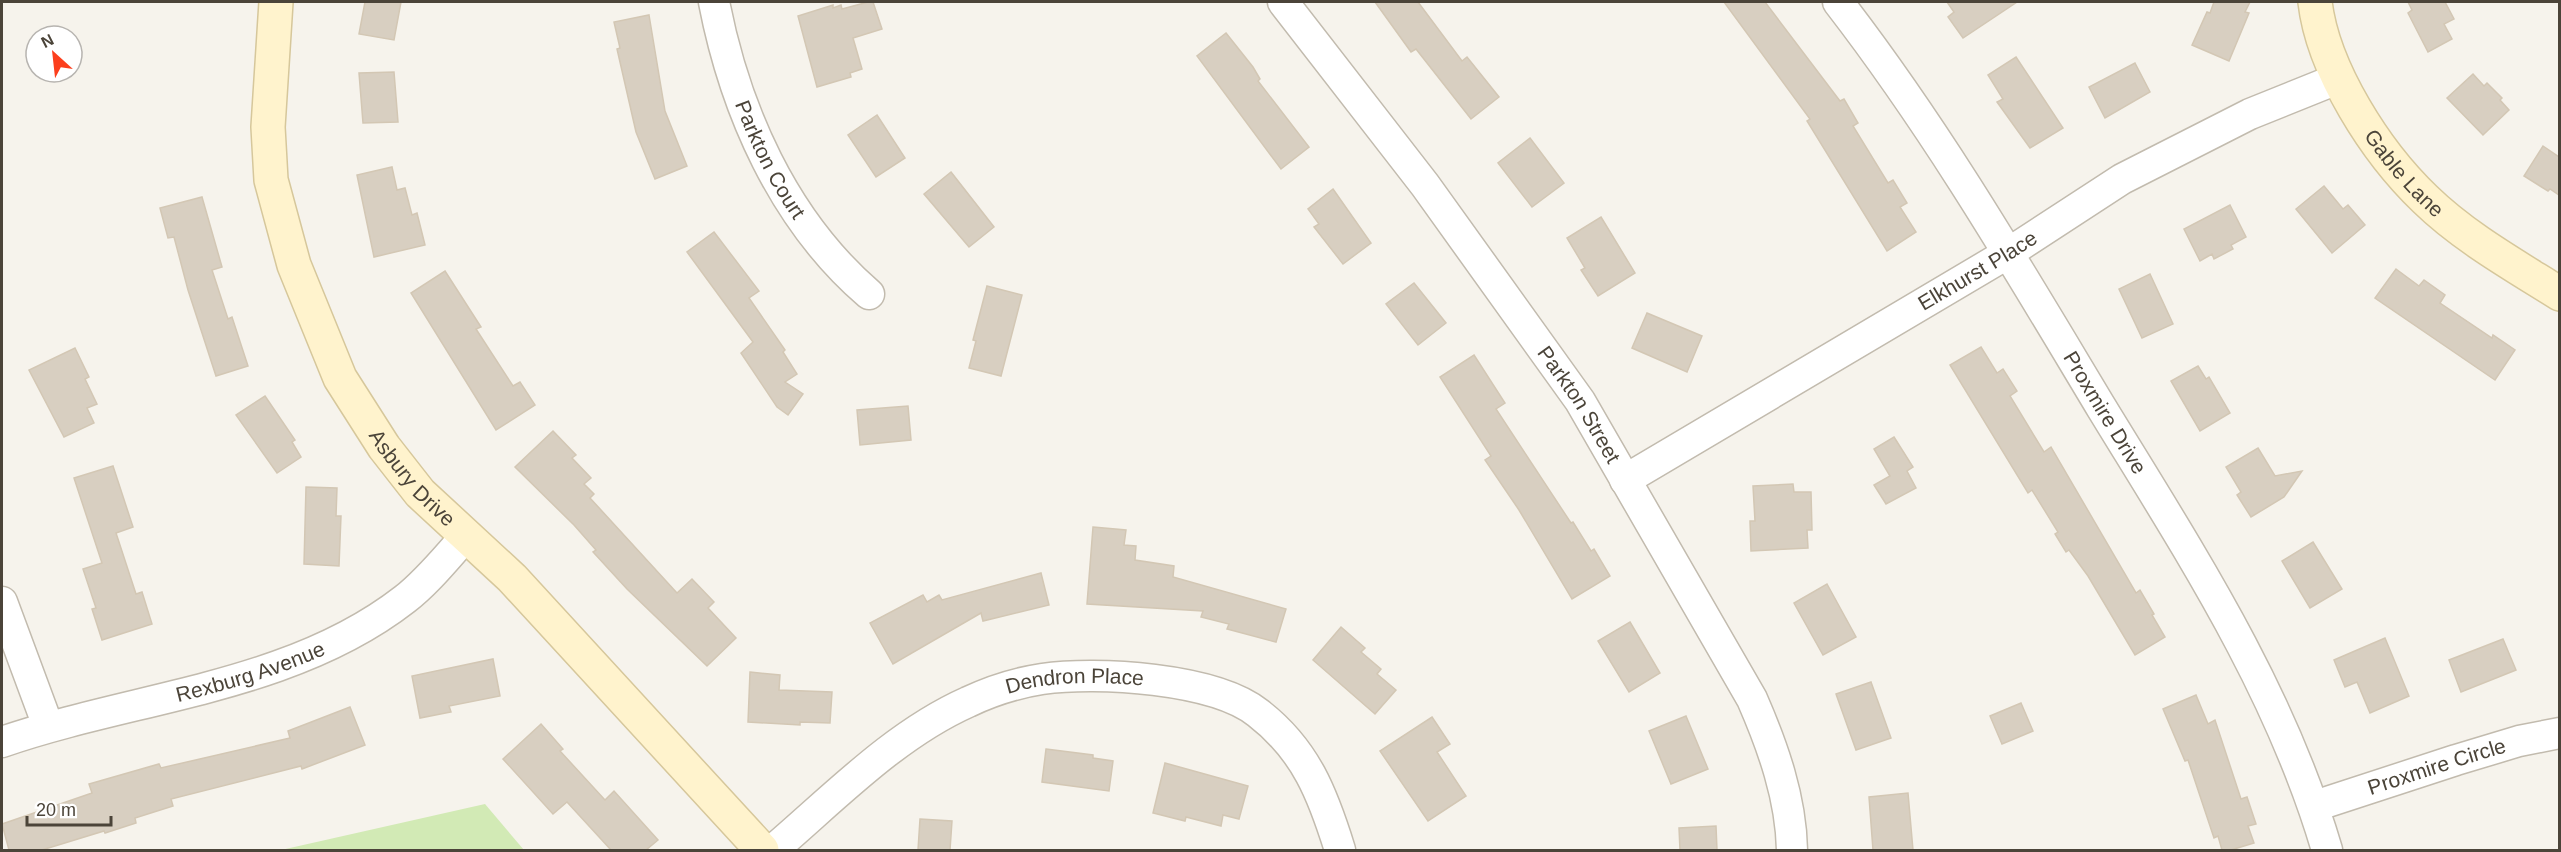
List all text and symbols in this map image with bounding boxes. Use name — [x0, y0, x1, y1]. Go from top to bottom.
north arrow — [24, 24, 84, 84]
text: N — [38, 31, 56, 51]
street label: Parkton Court — [731, 97, 810, 223]
street label: Gable Lane — [2360, 125, 2448, 221]
street label: Elkhurst Place — [1914, 226, 2041, 315]
street label: Parkton Street — [1533, 341, 1625, 467]
street label: Proxmire Drive — [2059, 347, 2151, 478]
street label: Asbury Drive — [365, 425, 460, 531]
street label: Rexburg Avenue — [173, 637, 328, 706]
street label: Dendron Place — [1003, 664, 1145, 698]
street label: Proxmire Circle — [2365, 734, 2508, 799]
scale bar — [27, 789, 111, 827]
text: 20 m — [36, 800, 76, 820]

